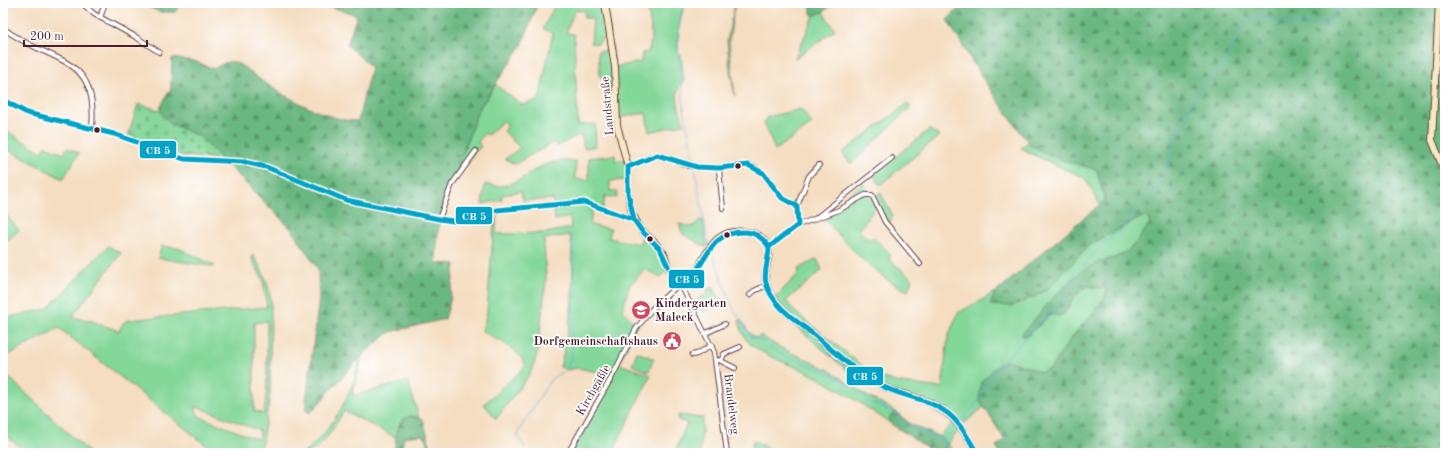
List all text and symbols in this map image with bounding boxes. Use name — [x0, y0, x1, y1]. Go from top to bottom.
scale bar — [24, 22, 147, 48]
text: 200 m — [30, 31, 64, 43]
street label: Landstraße — [599, 76, 617, 136]
unlabelled marker — [92, 125, 102, 135]
line badge: CB 5 — [139, 140, 177, 159]
text: CB 5 — [146, 146, 170, 157]
unlabelled marker — [733, 161, 743, 171]
line badge: CB 5 — [455, 206, 493, 225]
text: CB 5 — [462, 212, 486, 223]
unlabelled marker — [722, 230, 732, 240]
unlabelled marker — [645, 234, 655, 244]
line badge: CB 5 — [668, 269, 705, 289]
text: CB 5 — [675, 275, 699, 286]
place label: Kindergarten Maleck — [655, 298, 727, 324]
school or university icon: Kindergarten Maleck — [630, 299, 652, 321]
public building icon: Dorfgemeinschaftshaus — [661, 330, 683, 352]
place label: Dorfgemeinschaftshaus — [533, 336, 658, 348]
street label: Kirchgäßle — [575, 363, 613, 418]
line badge: CB 5 — [846, 366, 884, 386]
text: CB 5 — [853, 372, 877, 383]
street label: Brandelweg — [721, 373, 741, 436]

